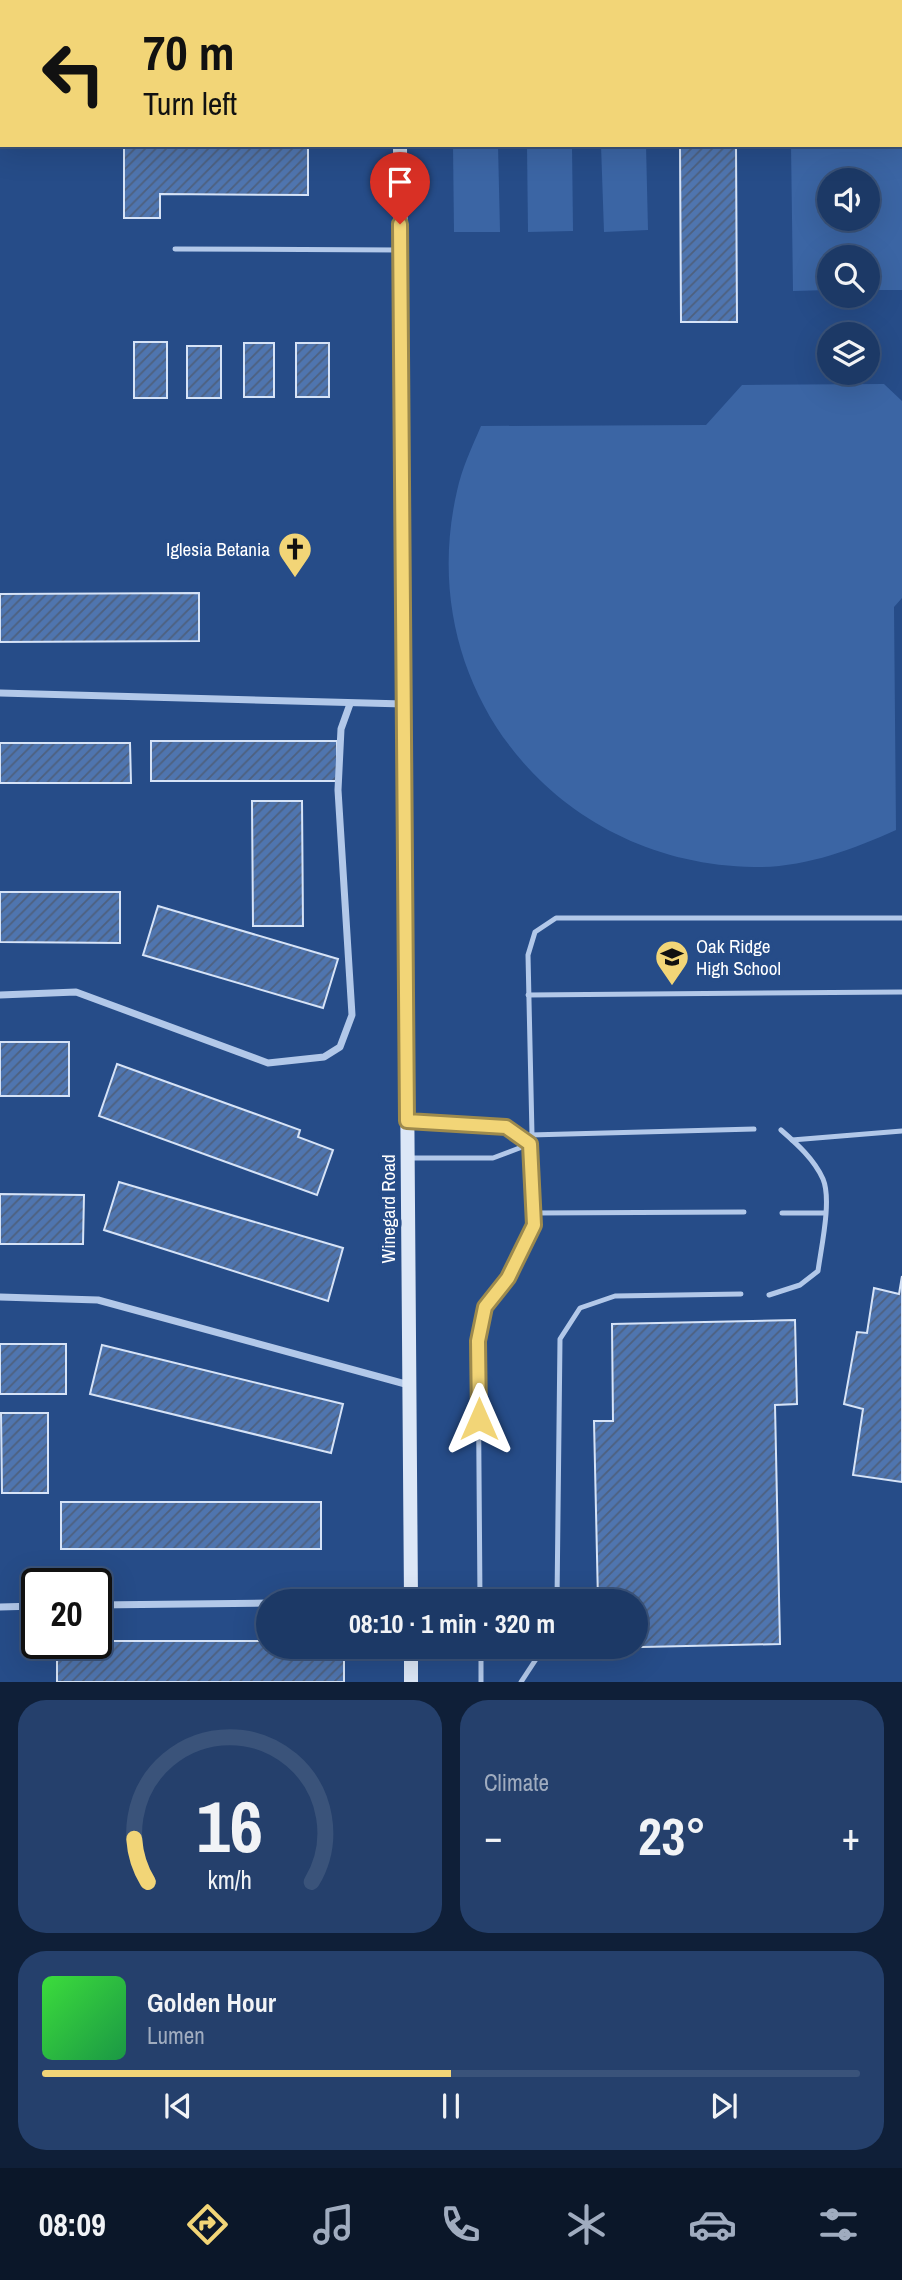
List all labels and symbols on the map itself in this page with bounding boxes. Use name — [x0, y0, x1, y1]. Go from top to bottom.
pin — [370, 152, 430, 224]
church icon: Iglesia Betania — [276, 530, 314, 579]
place label: Iglesia Betania — [166, 536, 270, 562]
place label: Oak Ridge High School — [696, 933, 781, 981]
school or university icon: Oak Ridge High School — [653, 938, 691, 987]
street label: Winegard Road — [375, 1154, 401, 1264]
position arrow — [442, 1382, 516, 1456]
speed limit sign: 20 — [21, 1568, 112, 1659]

